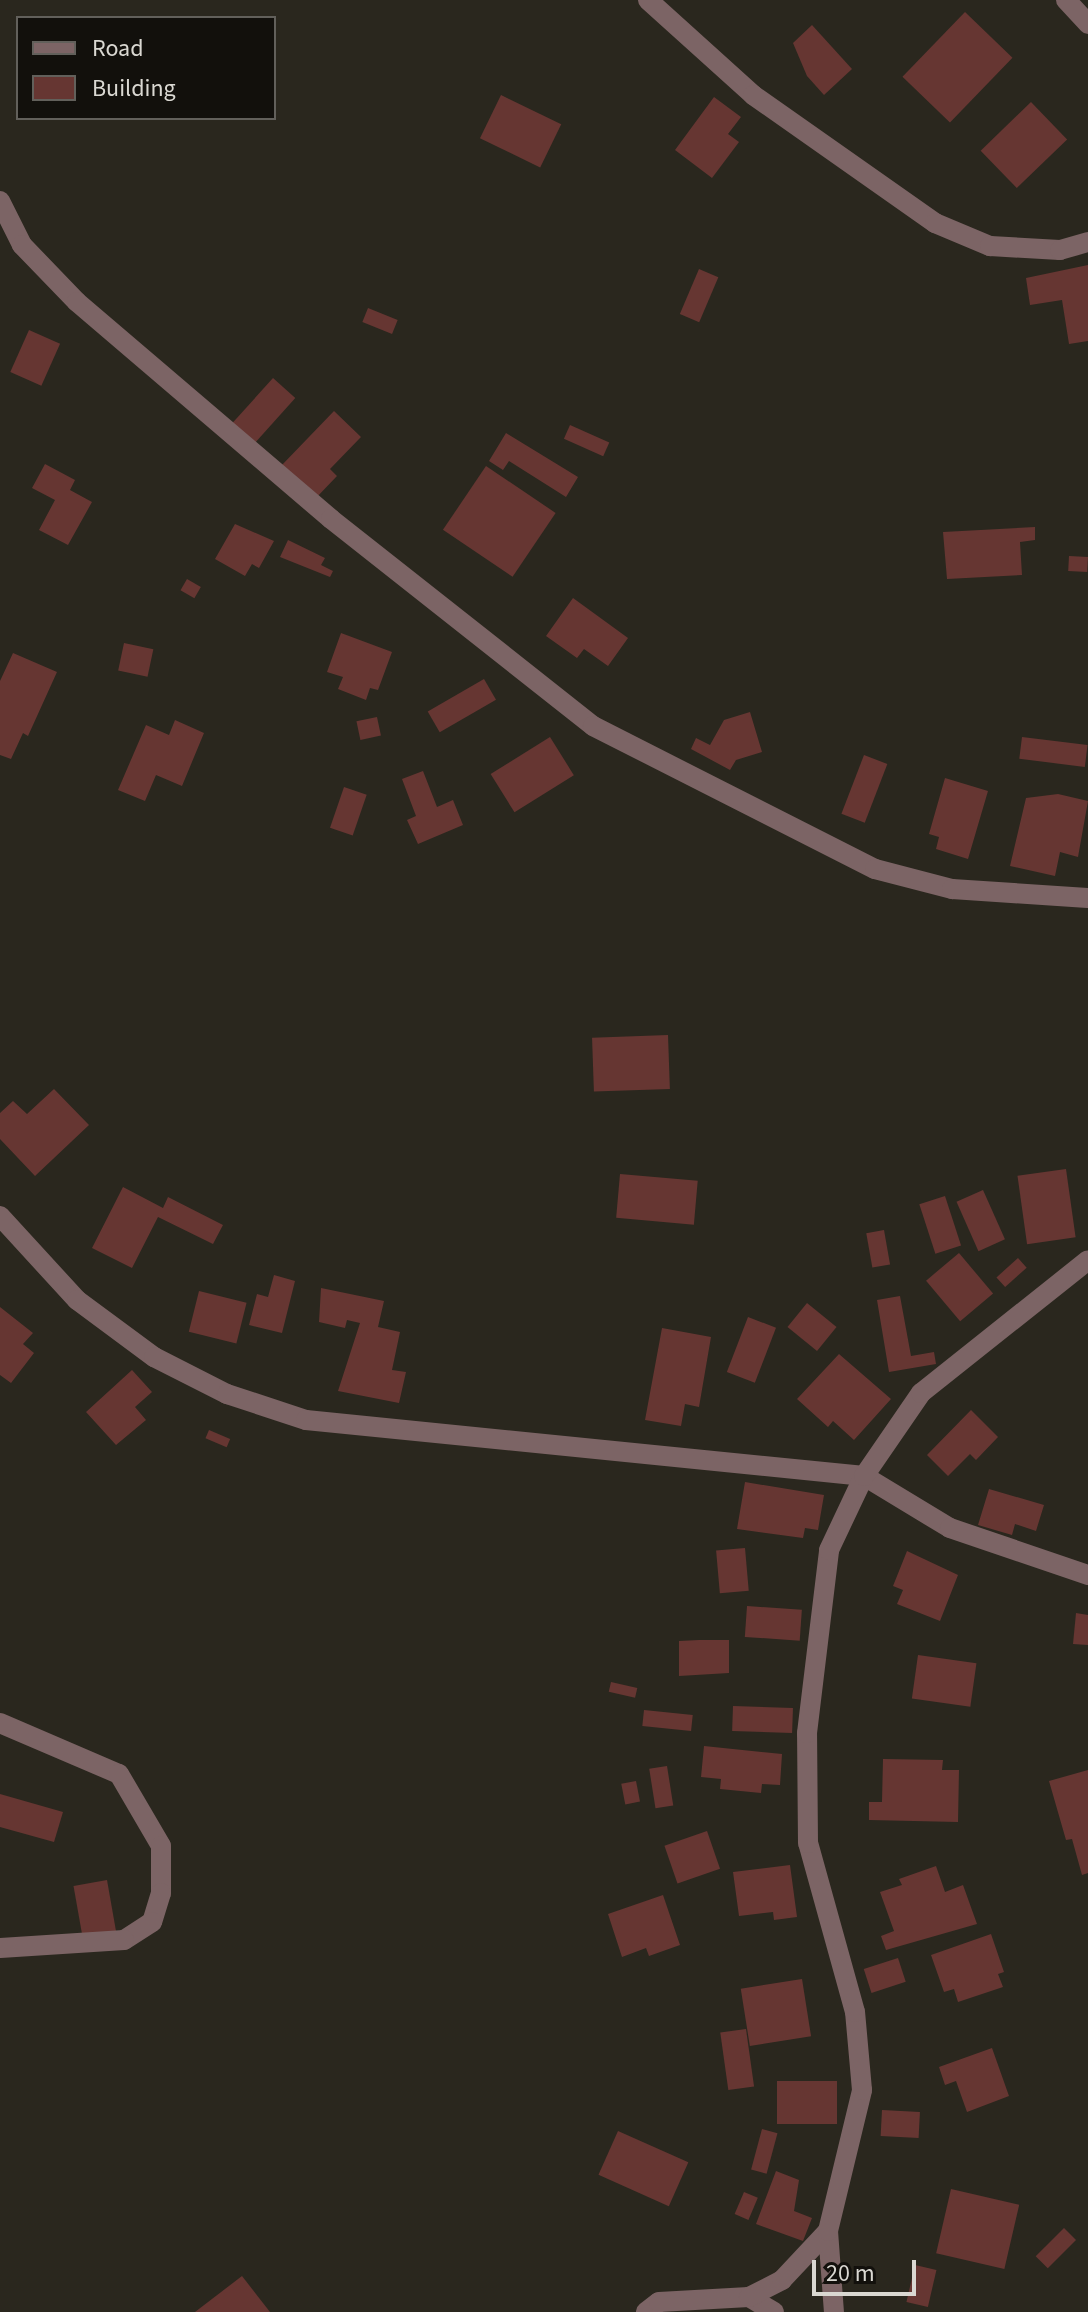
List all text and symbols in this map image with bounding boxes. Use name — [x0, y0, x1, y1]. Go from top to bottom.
legend — [16, 16, 276, 120]
text: Road — [92, 31, 144, 66]
text: Building — [92, 71, 176, 106]
scale bar — [816, 2244, 920, 2294]
text: 20 m — [826, 2256, 875, 2291]

